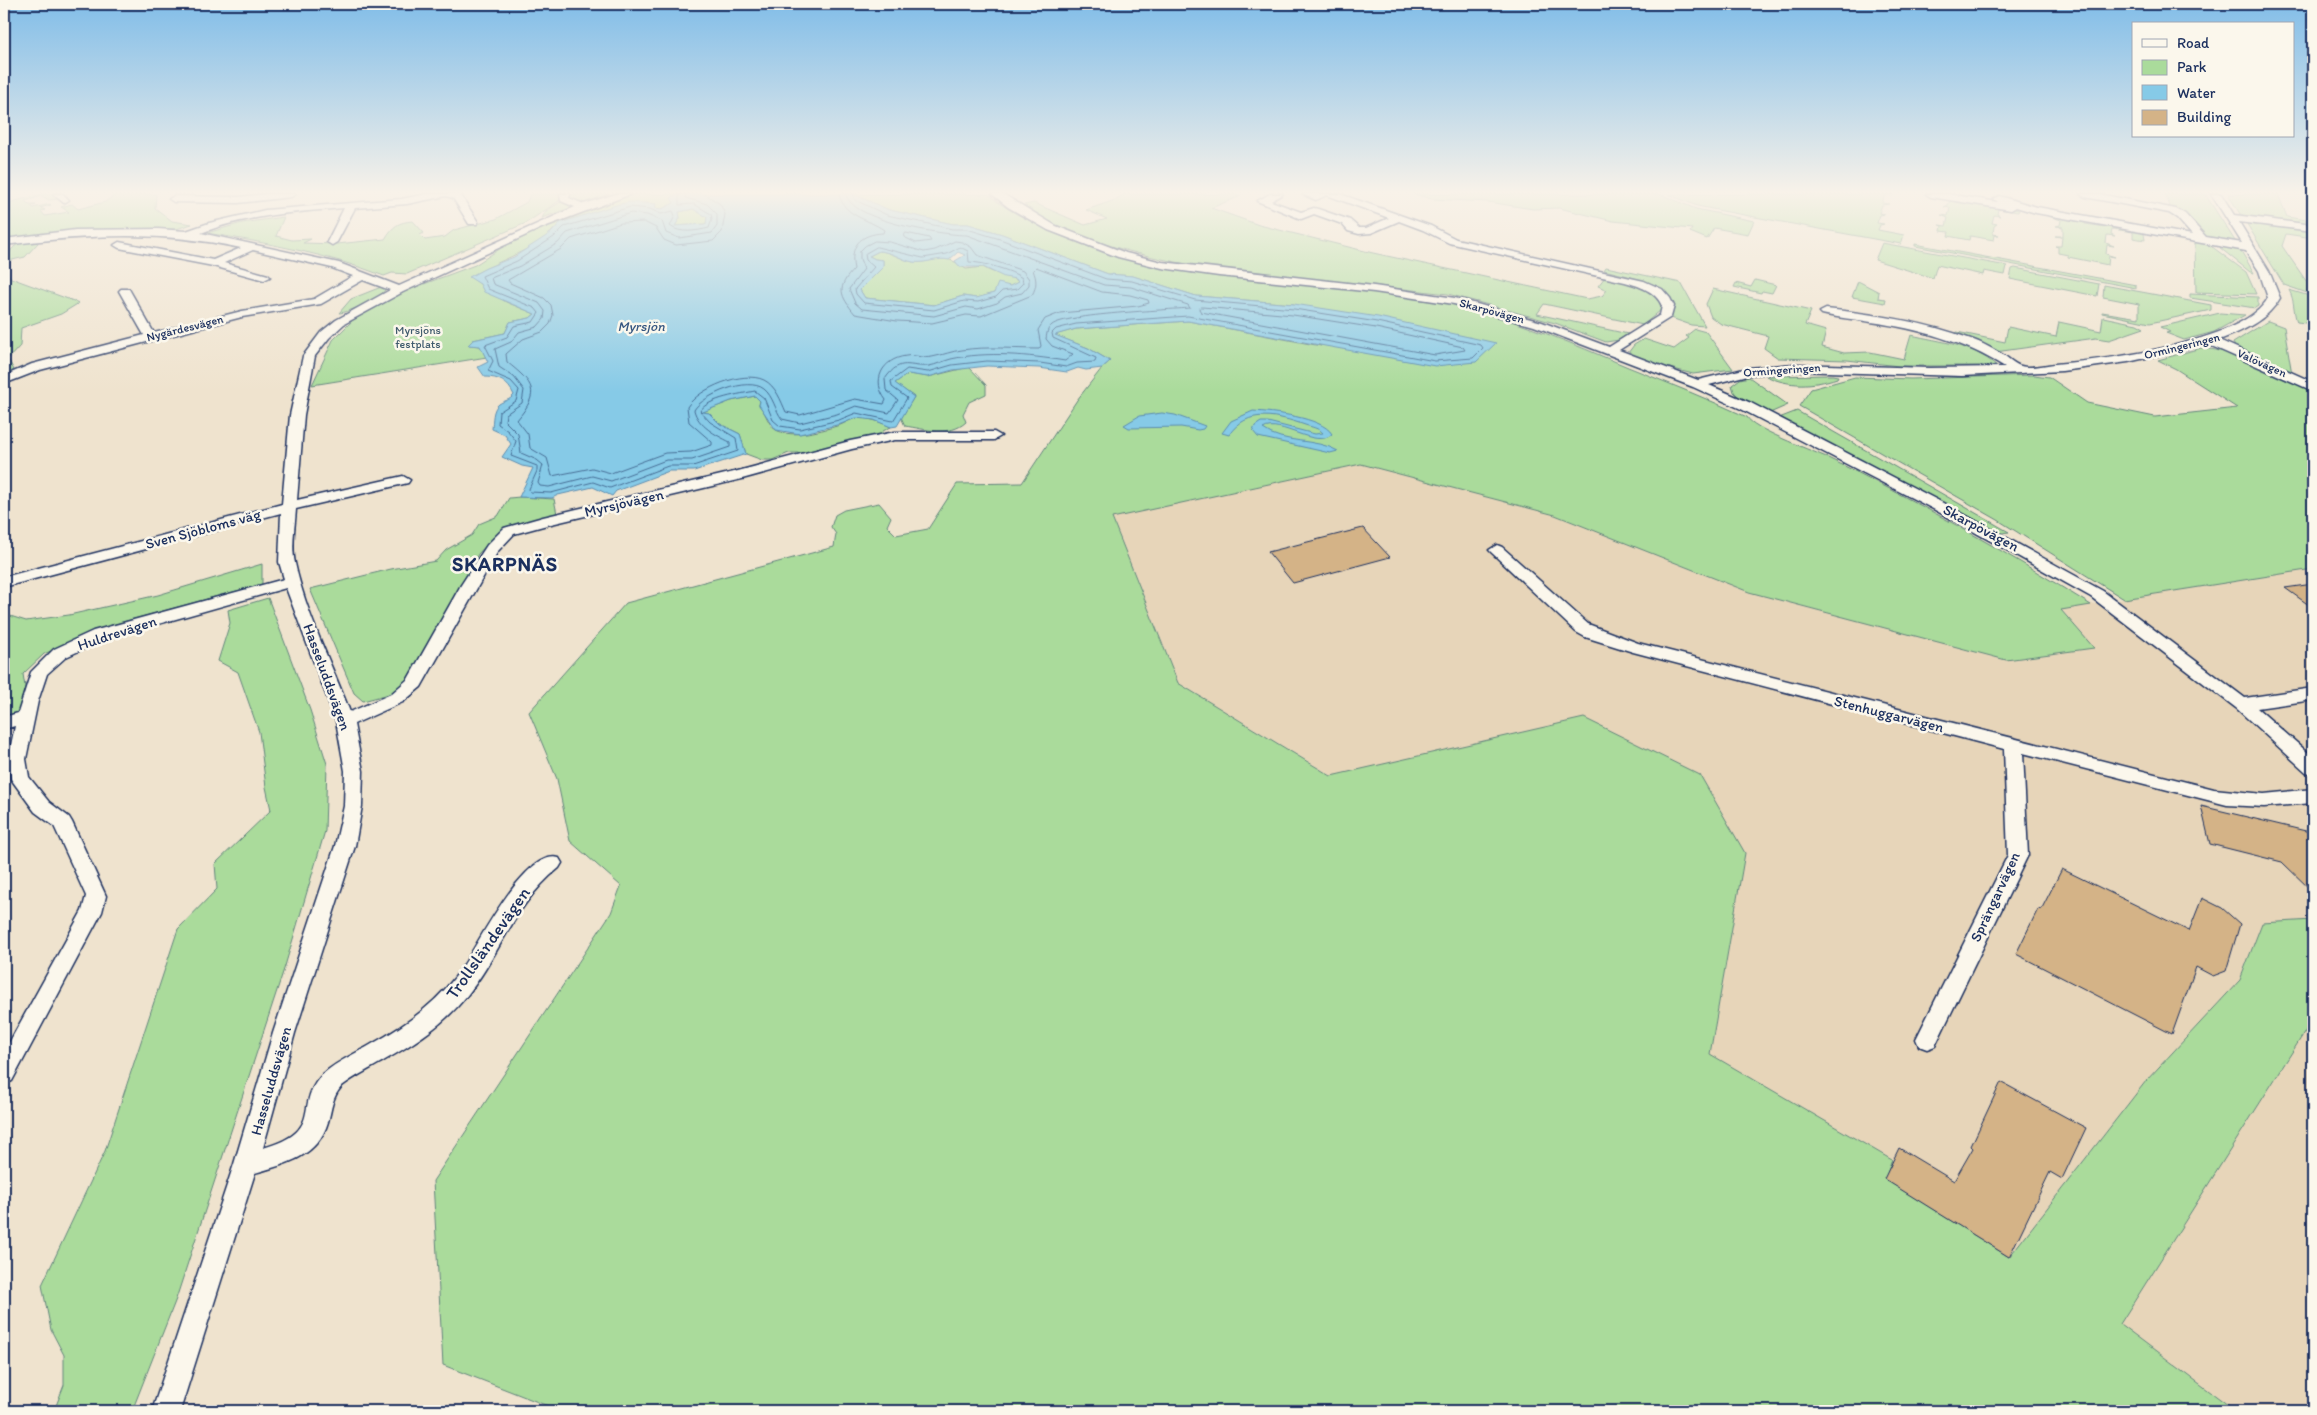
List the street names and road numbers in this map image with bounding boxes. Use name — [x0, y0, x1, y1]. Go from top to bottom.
street label: Skarpövägen — [1458, 296, 1526, 326]
street label: Nygärdesvägen — [145, 312, 225, 344]
street label: Ormingeringen — [2143, 330, 2222, 362]
street label: Valövägen — [2235, 346, 2289, 380]
street label: Ormingeringen — [1743, 360, 1822, 380]
street label: Myrsjövägen — [583, 485, 666, 521]
street label: Skarpövägen — [1940, 501, 2022, 556]
street label: Sven Sjöbloms väg — [143, 505, 263, 553]
street label: Huldrevägen — [75, 612, 159, 654]
street label: Hasseluddsvägen — [299, 621, 355, 733]
street label: Stenhuggarvägen — [1832, 692, 1946, 736]
street label: Sprängarvägen — [1966, 849, 2024, 945]
street label: Trollsländevägen — [441, 883, 535, 1003]
street label: Hasseluddsvägen — [247, 1024, 295, 1137]

